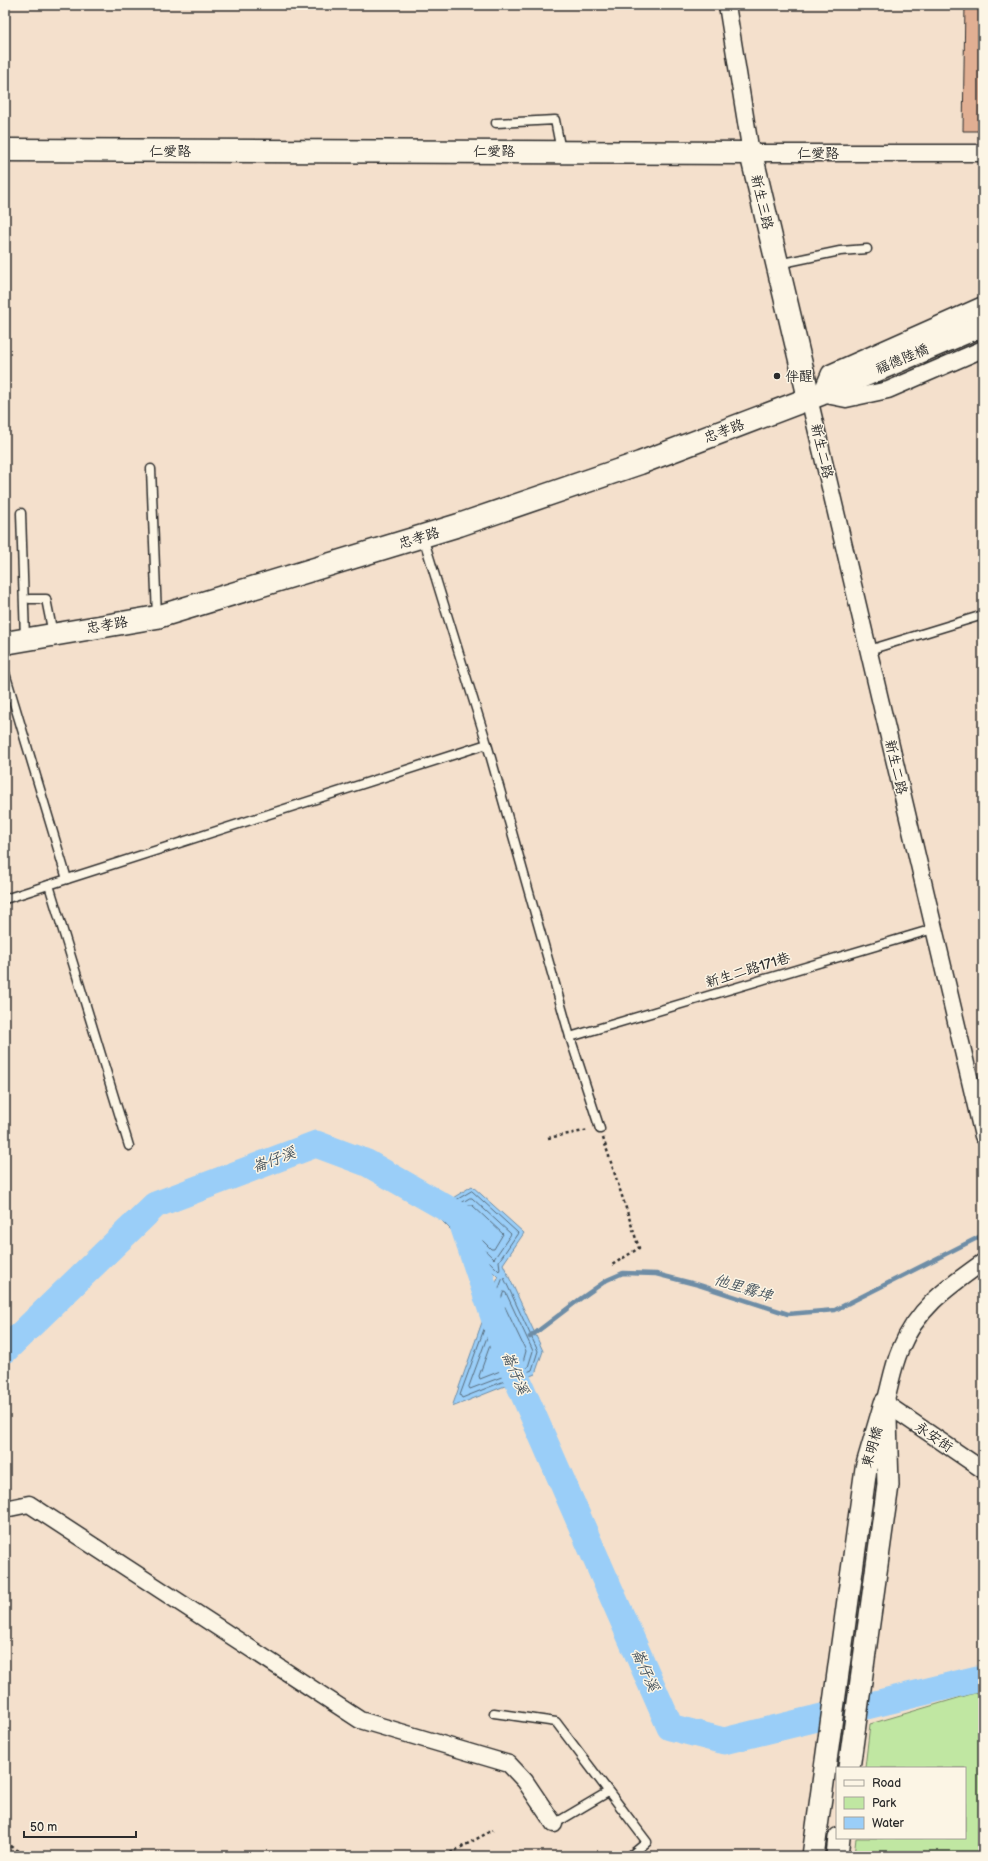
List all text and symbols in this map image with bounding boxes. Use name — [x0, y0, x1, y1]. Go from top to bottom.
street label: 仁愛路 — [149, 143, 191, 160]
street label: 仁愛路 — [473, 143, 515, 160]
street label: 仁愛路 — [797, 145, 839, 162]
street label: 新生三路 — [747, 173, 777, 231]
street label: 福德陸橋 — [873, 340, 931, 378]
place label: 伴醒 — [785, 368, 813, 385]
marker: 伴醒 — [772, 371, 782, 381]
street label: 忠孝路 — [701, 416, 747, 446]
street label: 新生二路 — [807, 422, 837, 480]
street label: 忠孝路 — [396, 524, 442, 552]
street label: 忠孝路 — [85, 613, 129, 637]
street label: 新生二路 — [881, 738, 911, 796]
street label: 新生二路171巷 — [704, 949, 793, 991]
water label: 崙仔溪 — [250, 1143, 299, 1177]
water label: 他里霧埤 — [712, 1270, 776, 1306]
water label: 崙仔溪 — [497, 1349, 533, 1398]
street label: 永安街 — [912, 1418, 956, 1456]
street label: 東明橋 — [858, 1424, 886, 1470]
water label: 崙仔溪 — [627, 1646, 663, 1695]
legend — [836, 1767, 966, 1839]
text: Road — [872, 1776, 901, 1791]
text: Park — [872, 1796, 896, 1811]
scale bar — [24, 1813, 136, 1839]
text: Water — [872, 1816, 904, 1831]
text: 50 m — [30, 1820, 57, 1835]

